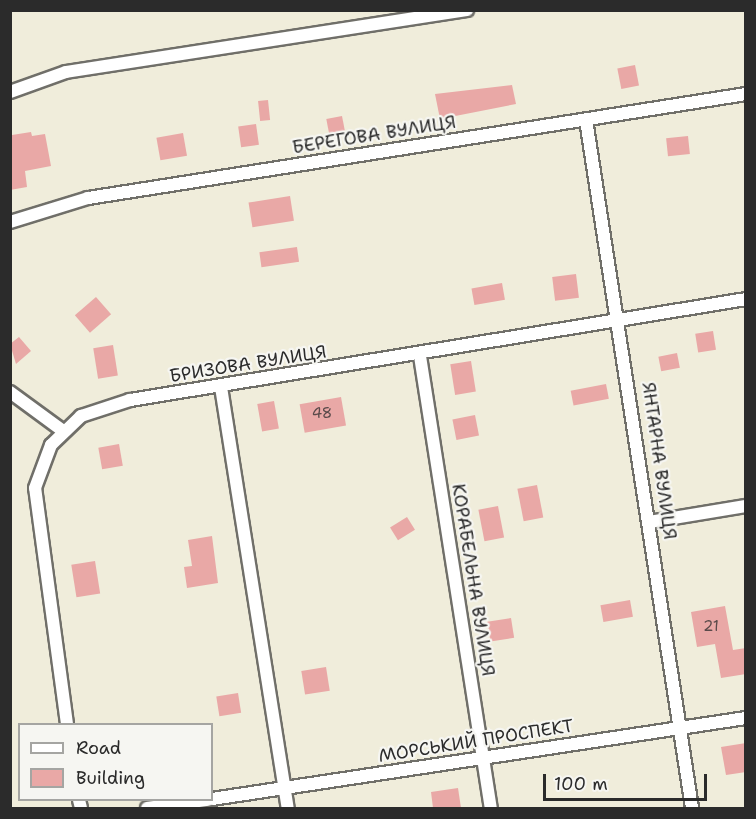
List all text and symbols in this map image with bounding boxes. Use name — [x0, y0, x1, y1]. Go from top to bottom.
street label: БЕРЕГОВА ВУЛИЦЯ — [291, 111, 457, 159]
street label: БРИЗОВА ВУЛИЦЯ — [168, 341, 328, 387]
street label: ЯНТАРНА ВУЛИЦЯ — [637, 381, 681, 541]
house number: 48 — [312, 405, 332, 423]
street label: КОРАБЕЛЬНА ВУЛИЦЯ — [447, 482, 499, 678]
house number: 21 — [703, 618, 719, 636]
street label: МОРСЬКИЙ ПРОСПЕКТ — [377, 715, 575, 767]
legend — [18, 723, 213, 801]
text: Road — [76, 736, 121, 760]
scale bar — [546, 762, 710, 800]
text: Building — [76, 766, 145, 790]
text: 100 m — [554, 772, 608, 796]

